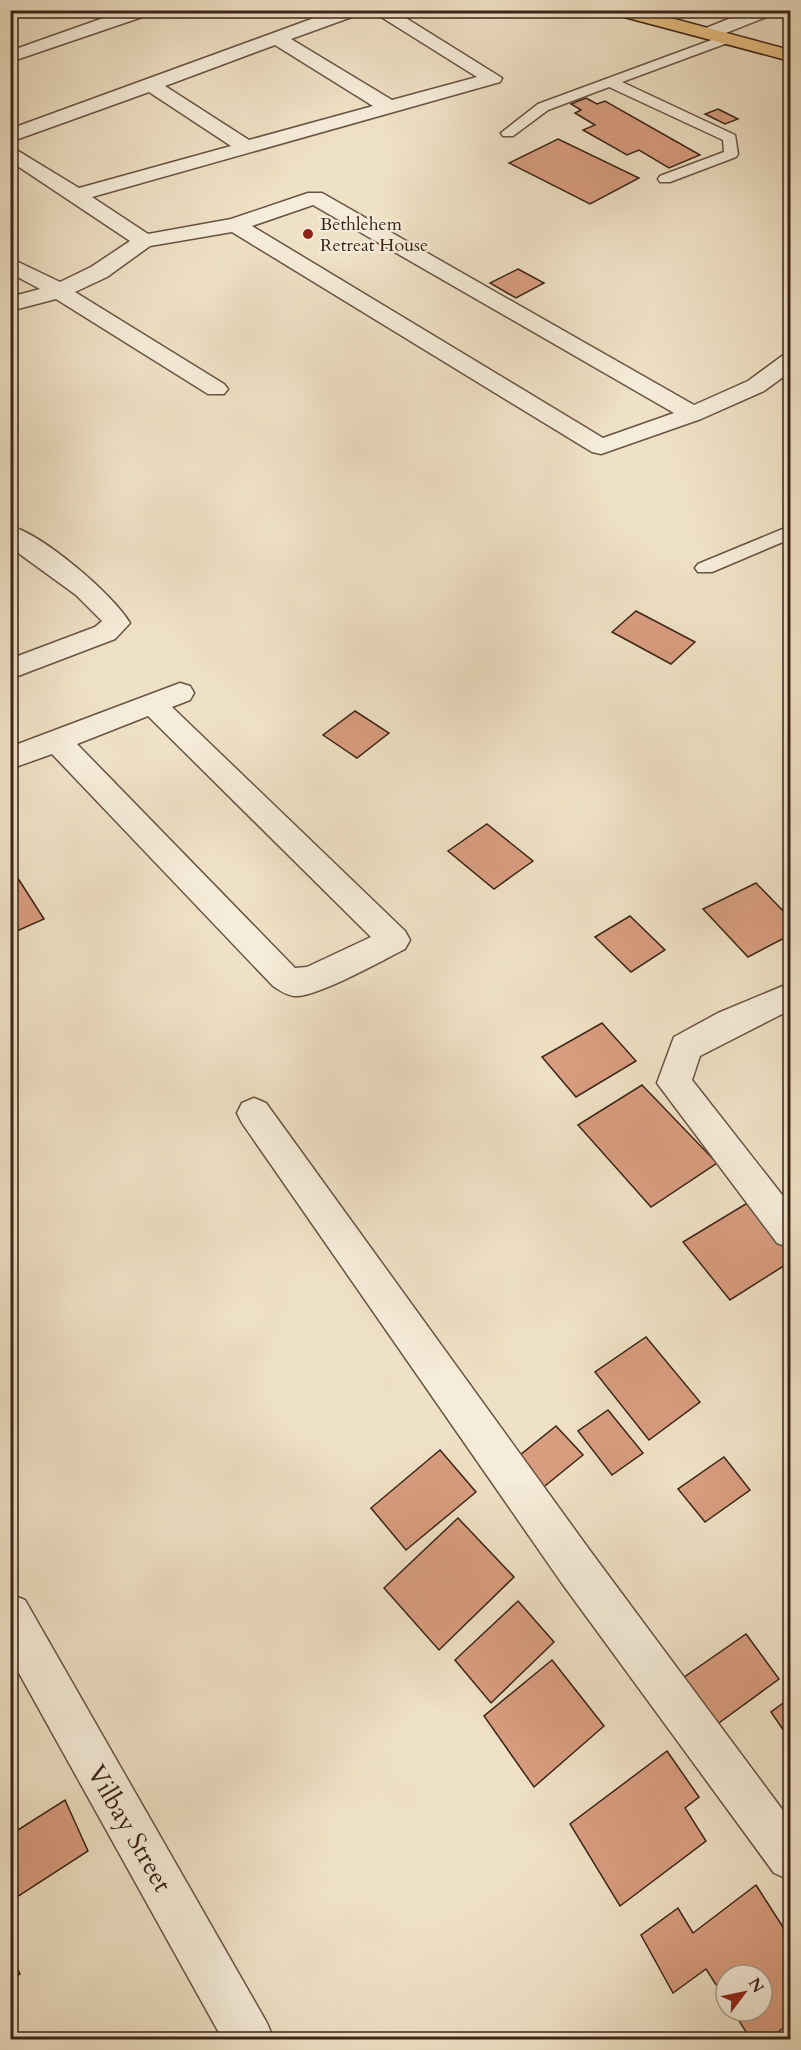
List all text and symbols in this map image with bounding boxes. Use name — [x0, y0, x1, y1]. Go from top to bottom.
place label: Bethlehem Retreat House — [320, 212, 428, 258]
marker: Bethlehem Retreat House — [301, 227, 315, 241]
street label: Vilbay Street — [79, 1758, 180, 1898]
north arrow — [714, 1963, 774, 2023]
text: N — [743, 1974, 769, 1997]

